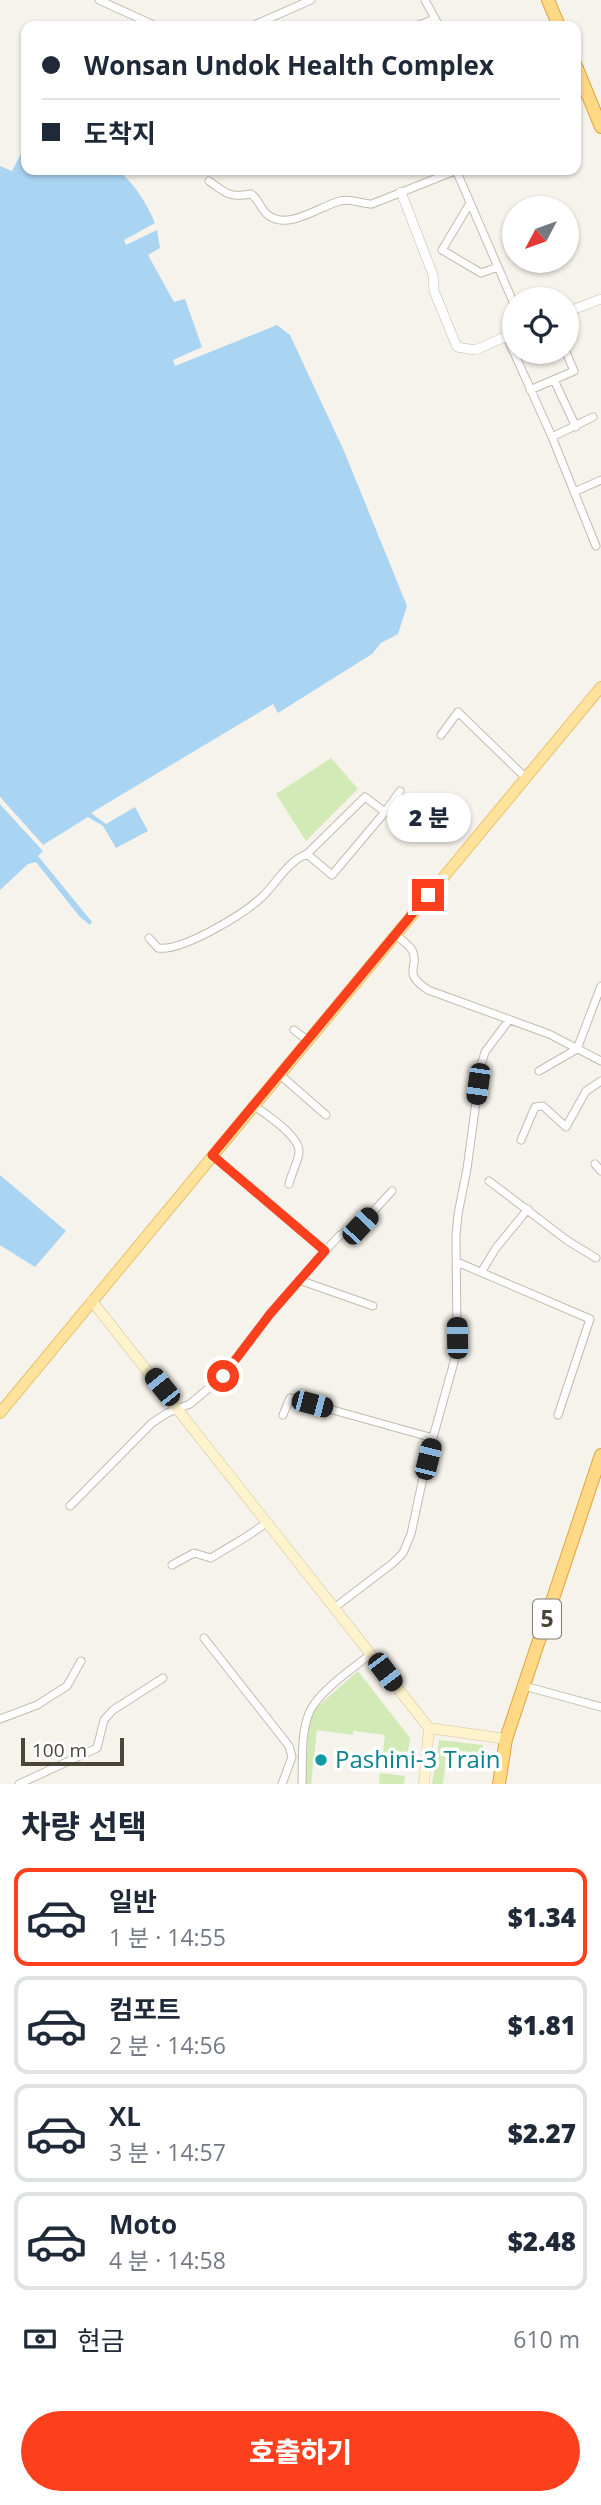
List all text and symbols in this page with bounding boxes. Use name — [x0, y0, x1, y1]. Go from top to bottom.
text: Wonsan Undok Health Complex — [84, 47, 494, 83]
text: 도착지 — [84, 115, 156, 151]
north arrow — [502, 196, 579, 273]
map controls — [502, 196, 579, 364]
button: locate — [502, 287, 579, 364]
callout: 2 분 — [386, 794, 470, 842]
text: 2 분 — [409, 801, 449, 833]
route end — [412, 879, 444, 911]
car — [465, 1062, 492, 1106]
car — [338, 1203, 383, 1249]
car — [447, 1317, 468, 1359]
route start — [207, 1360, 239, 1392]
car — [141, 1364, 184, 1410]
car — [289, 1388, 336, 1420]
car — [413, 1436, 444, 1482]
road number: 5 — [533, 1600, 561, 1638]
car — [364, 1649, 407, 1695]
scale bar — [21, 1735, 124, 1767]
text: 100 m — [32, 1737, 87, 1763]
place label: Pashini-3 Train — [335, 1742, 501, 1775]
marker: Pashini-3 Train — [313, 1752, 329, 1768]
text: 차량 선택 — [21, 1804, 147, 1847]
text: 일반 — [109, 1883, 157, 1919]
icon: car — [25, 1886, 88, 1949]
text: $1.34 — [508, 1899, 576, 1935]
text: 1 분 · 14:55 — [109, 1921, 226, 1953]
text: 컴포트 — [109, 1991, 181, 2027]
icon: car — [25, 1994, 88, 2057]
text: $1.81 — [508, 2007, 576, 2043]
text: 2 분 · 14:56 — [109, 2029, 226, 2061]
text: XL — [109, 2098, 141, 2134]
icon: car — [25, 2102, 88, 2165]
text: $2.27 — [508, 2115, 576, 2151]
text: 3 분 · 14:57 — [109, 2136, 226, 2168]
text: Moto — [109, 2206, 177, 2242]
icon: car — [25, 2210, 88, 2273]
text: $2.48 — [508, 2223, 576, 2259]
text: 4 분 · 14:58 — [109, 2244, 226, 2276]
icon: cash — [21, 2320, 59, 2358]
text: 현금 — [77, 2322, 125, 2358]
text: 610 m — [513, 2323, 580, 2355]
button: 호출하기 — [21, 2411, 580, 2491]

